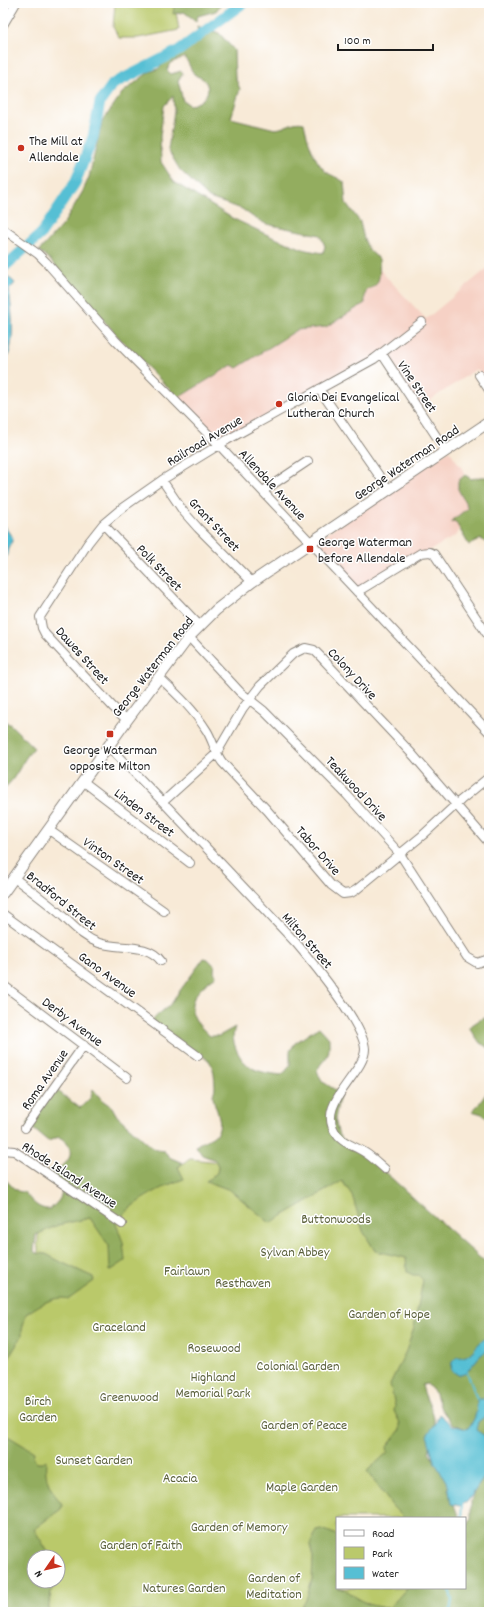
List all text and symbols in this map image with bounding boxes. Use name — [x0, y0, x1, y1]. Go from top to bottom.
scale bar — [338, 26, 433, 52]
text: 100 m — [344, 33, 371, 50]
place label: The Mill at Allendale — [29, 132, 83, 168]
marker: The Mill at Allendale — [16, 143, 26, 153]
street label: Vine Street — [392, 357, 441, 417]
place label: Gloria Dei Evangelical Lutheran Church — [287, 388, 400, 424]
marker: Gloria Dei Evangelical Lutheran Church — [274, 399, 284, 409]
street label: Railroad Avenue — [163, 411, 247, 472]
street label: George Waterman Road — [350, 421, 464, 506]
street label: Allendale Avenue — [233, 445, 310, 525]
street label: Grant Street — [183, 494, 244, 557]
place label: George Waterman before Allendale — [318, 533, 412, 569]
street label: Polk Street — [131, 540, 186, 597]
marker: George Waterman before Allendale — [305, 544, 315, 554]
street label: George Waterman Road — [108, 612, 199, 722]
street label: Dawes Street — [50, 623, 113, 690]
street label: Colony Drive — [322, 644, 381, 705]
marker: George Waterman opposite Milton — [105, 729, 115, 739]
place label: George Waterman opposite Milton — [63, 741, 157, 777]
street label: Teakwood Drive — [320, 752, 391, 826]
street label: Linden Street — [109, 784, 178, 843]
street label: Tabor Drive — [290, 822, 345, 880]
street label: Vinton Street — [78, 833, 148, 890]
street label: Bradford Street — [21, 867, 100, 936]
street label: Milton Street — [276, 909, 337, 974]
street label: Gano Avenue — [74, 948, 140, 1004]
street label: Derby Avenue — [37, 993, 106, 1052]
street label: Roma Avenue — [17, 1045, 74, 1115]
street label: Rhode Island Avenue — [17, 1137, 121, 1214]
park label: Buttonwoods — [301, 1210, 371, 1230]
park label: Sylvan Abbey — [261, 1243, 330, 1263]
park label: Fairlawn — [164, 1262, 210, 1282]
park label: Resthaven — [215, 1274, 271, 1294]
park label: Garden of Hope — [348, 1305, 430, 1325]
park label: Graceland — [92, 1318, 146, 1338]
park label: Rosewood — [187, 1339, 241, 1359]
park label: Colonial Garden — [257, 1357, 339, 1377]
park label: Highland Memorial Park — [176, 1368, 251, 1404]
park label: Greenwood — [99, 1388, 159, 1408]
park label: Birch Garden — [19, 1392, 57, 1428]
park label: Garden of Peace — [261, 1416, 347, 1436]
park label: Sunset Garden — [55, 1451, 133, 1471]
park label: Acacia — [163, 1469, 198, 1489]
park label: Maple Garden — [266, 1478, 338, 1498]
legend — [336, 1517, 466, 1589]
park label: Garden of Memory — [191, 1518, 288, 1538]
text: Road — [372, 1526, 394, 1543]
park label: Garden of Faith — [100, 1536, 182, 1556]
text: Park — [372, 1546, 393, 1563]
north arrow — [26, 1549, 66, 1589]
text: N — [31, 1566, 48, 1580]
text: Water — [372, 1566, 399, 1583]
park label: Garden of Meditation — [246, 1569, 302, 1605]
park label: Natures Garden — [142, 1579, 226, 1599]

